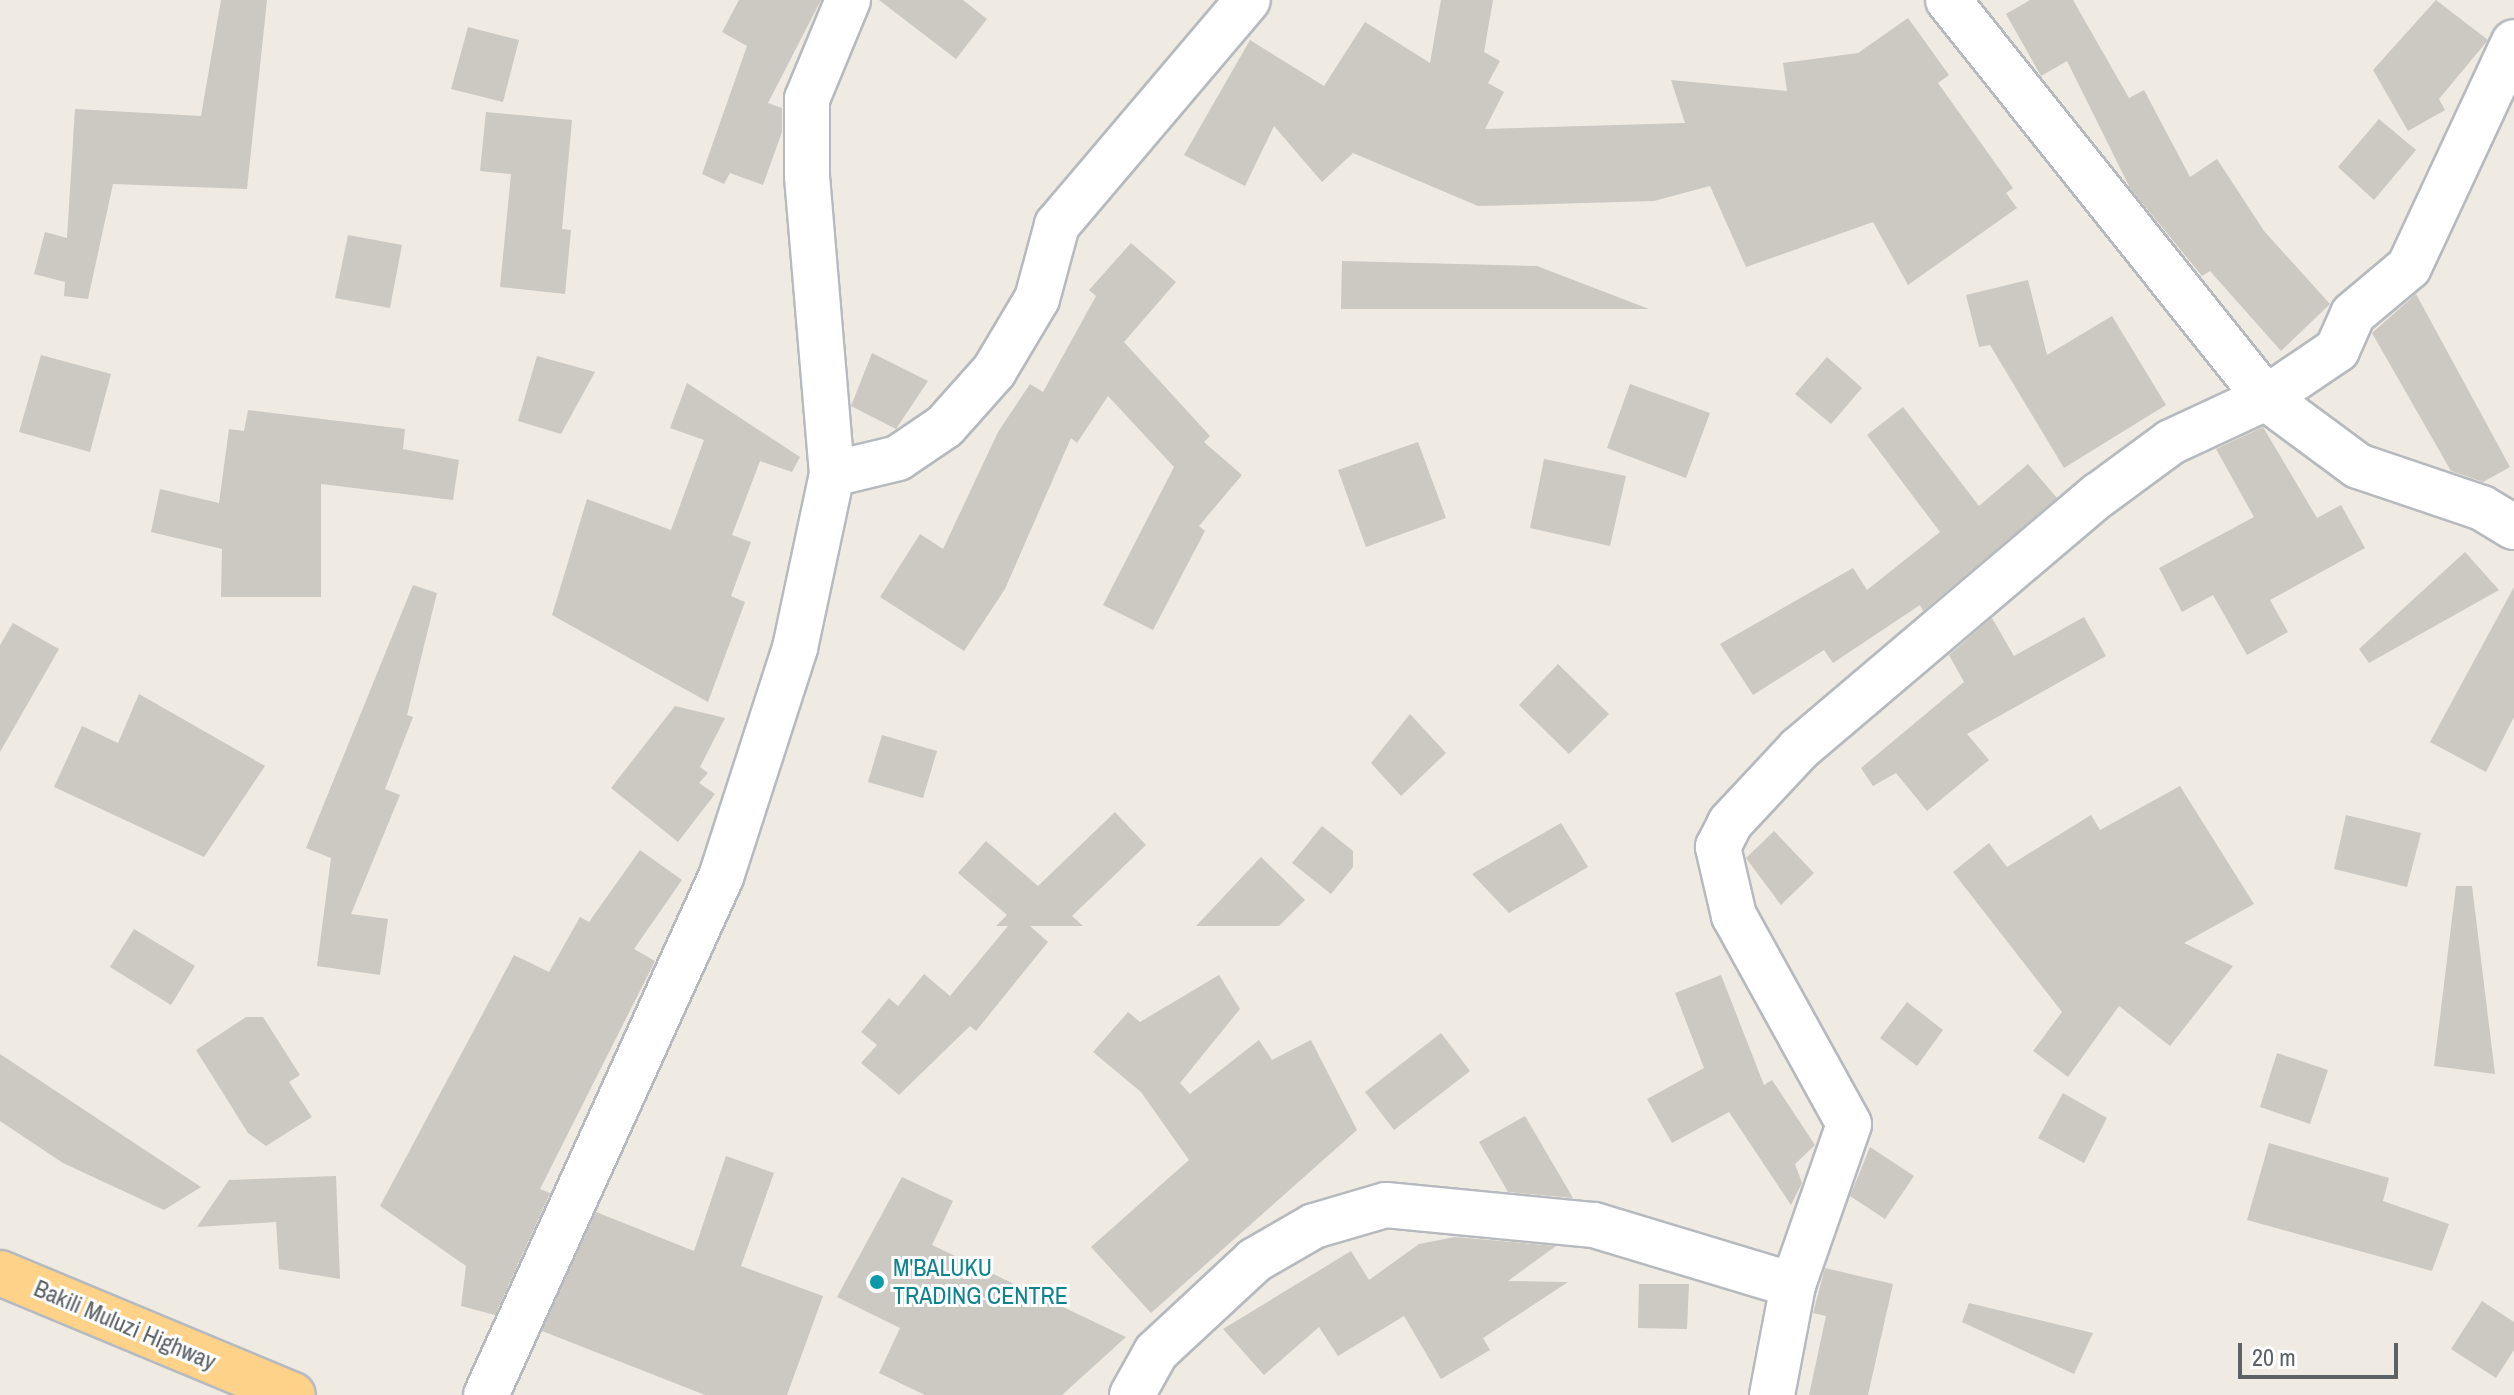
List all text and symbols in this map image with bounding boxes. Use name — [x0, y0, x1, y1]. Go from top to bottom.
place label: M'BALUKU TRADING CENTRE — [893, 1254, 1068, 1310]
marker: M'BALUKU TRADING CENTRE — [868, 1273, 886, 1291]
street label: Bakili Muluzi Highway — [30, 1274, 220, 1376]
scale bar — [2242, 1327, 2402, 1377]
text: 20 m — [2252, 1341, 2296, 1373]

